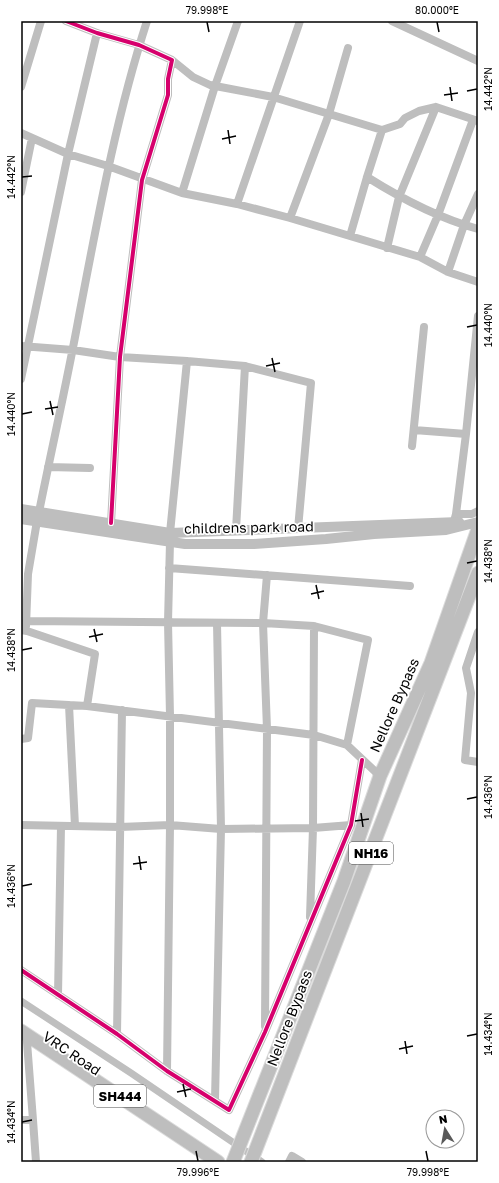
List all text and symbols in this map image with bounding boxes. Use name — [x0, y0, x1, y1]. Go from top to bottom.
text: 79.998°E — [186, 4, 228, 16]
text: 80.000°E — [415, 4, 459, 16]
text: 14.442°N — [482, 67, 494, 111]
text: 14.442°N — [5, 155, 17, 199]
text: 14.440°N — [482, 303, 494, 347]
text: 14.440°N — [5, 392, 17, 436]
street label: childrens park road — [184, 517, 314, 537]
text: 14.438°N — [482, 539, 494, 583]
text: 14.438°N — [5, 628, 17, 672]
street label: Nellore Bypass — [366, 655, 422, 755]
text: 14.436°N — [482, 775, 494, 819]
road number: NH16 — [349, 842, 393, 864]
text: 14.436°N — [5, 864, 17, 908]
street label: Nellore Bypass — [263, 968, 315, 1068]
text: 14.434°N — [482, 1013, 494, 1056]
street label: VRC Road — [40, 1027, 104, 1079]
road number: SH444 — [94, 1085, 146, 1107]
text: 14.434°N — [5, 1101, 17, 1144]
north arrow — [425, 1109, 465, 1149]
text: N — [438, 1112, 448, 1126]
text: 79.996°E — [177, 1166, 219, 1178]
text: 79.998°E — [407, 1166, 449, 1178]

